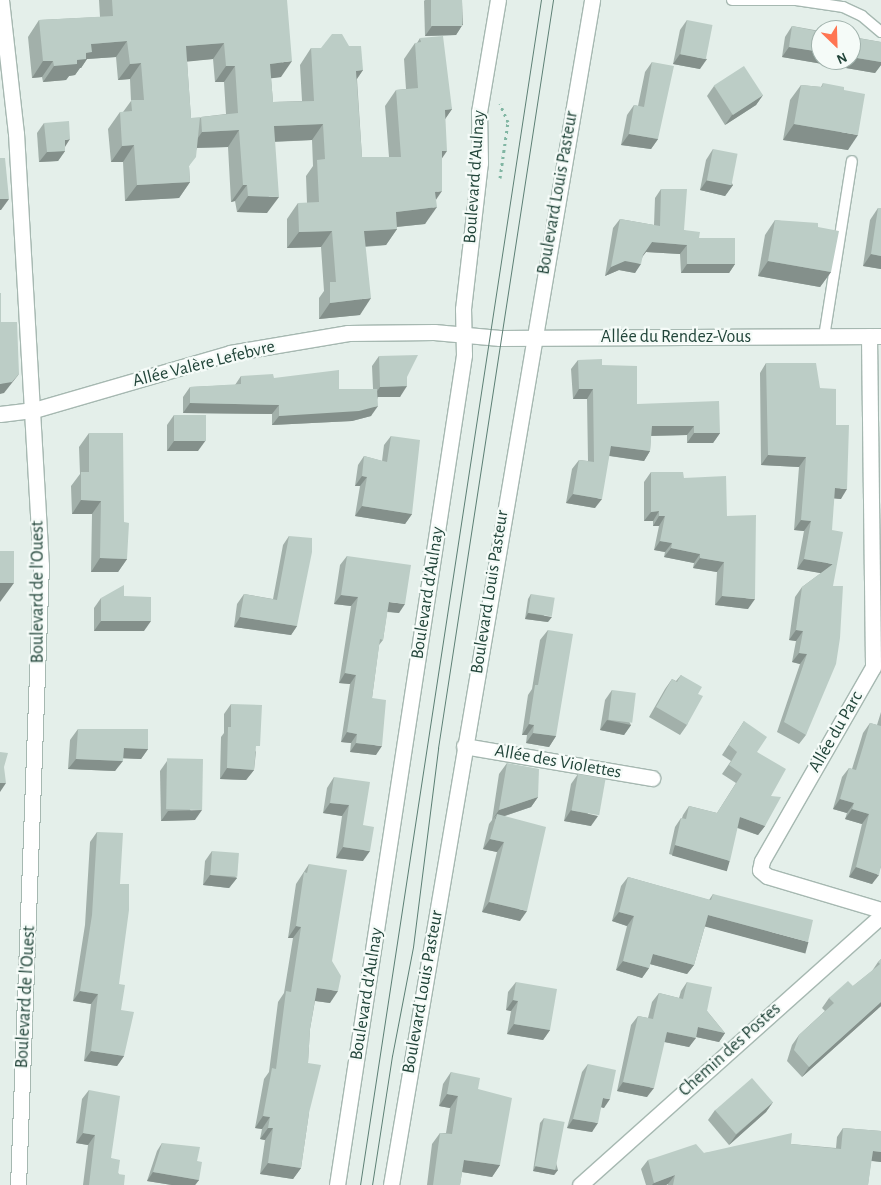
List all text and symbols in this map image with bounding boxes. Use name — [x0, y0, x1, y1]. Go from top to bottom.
north arrow — [811, 20, 861, 70]
text: N — [834, 49, 849, 66]
street label: Boulevard d'Aulnay — [460, 110, 490, 244]
street label: Boulevard Louis Pasteur — [533, 110, 583, 276]
street label: Allée du Rendez-Vous — [601, 326, 751, 348]
street label: Allée Valère Lefebvre — [131, 336, 277, 392]
street label: Boulevard Louis Pasteur — [466, 509, 514, 675]
street label: Boulevard de l'Ouest — [27, 521, 49, 663]
street label: Boulevard d'Aulnay — [407, 525, 449, 661]
street label: Allée du Parc — [804, 688, 868, 776]
street label: Allée des Violettes — [493, 740, 623, 784]
street label: Boulevard Louis Pasteur — [398, 909, 448, 1075]
street label: Boulevard de l'Ouest — [11, 925, 41, 1069]
street label: Boulevard d'Aulnay — [346, 926, 388, 1062]
street label: Chemin des Postes — [675, 999, 785, 1101]

